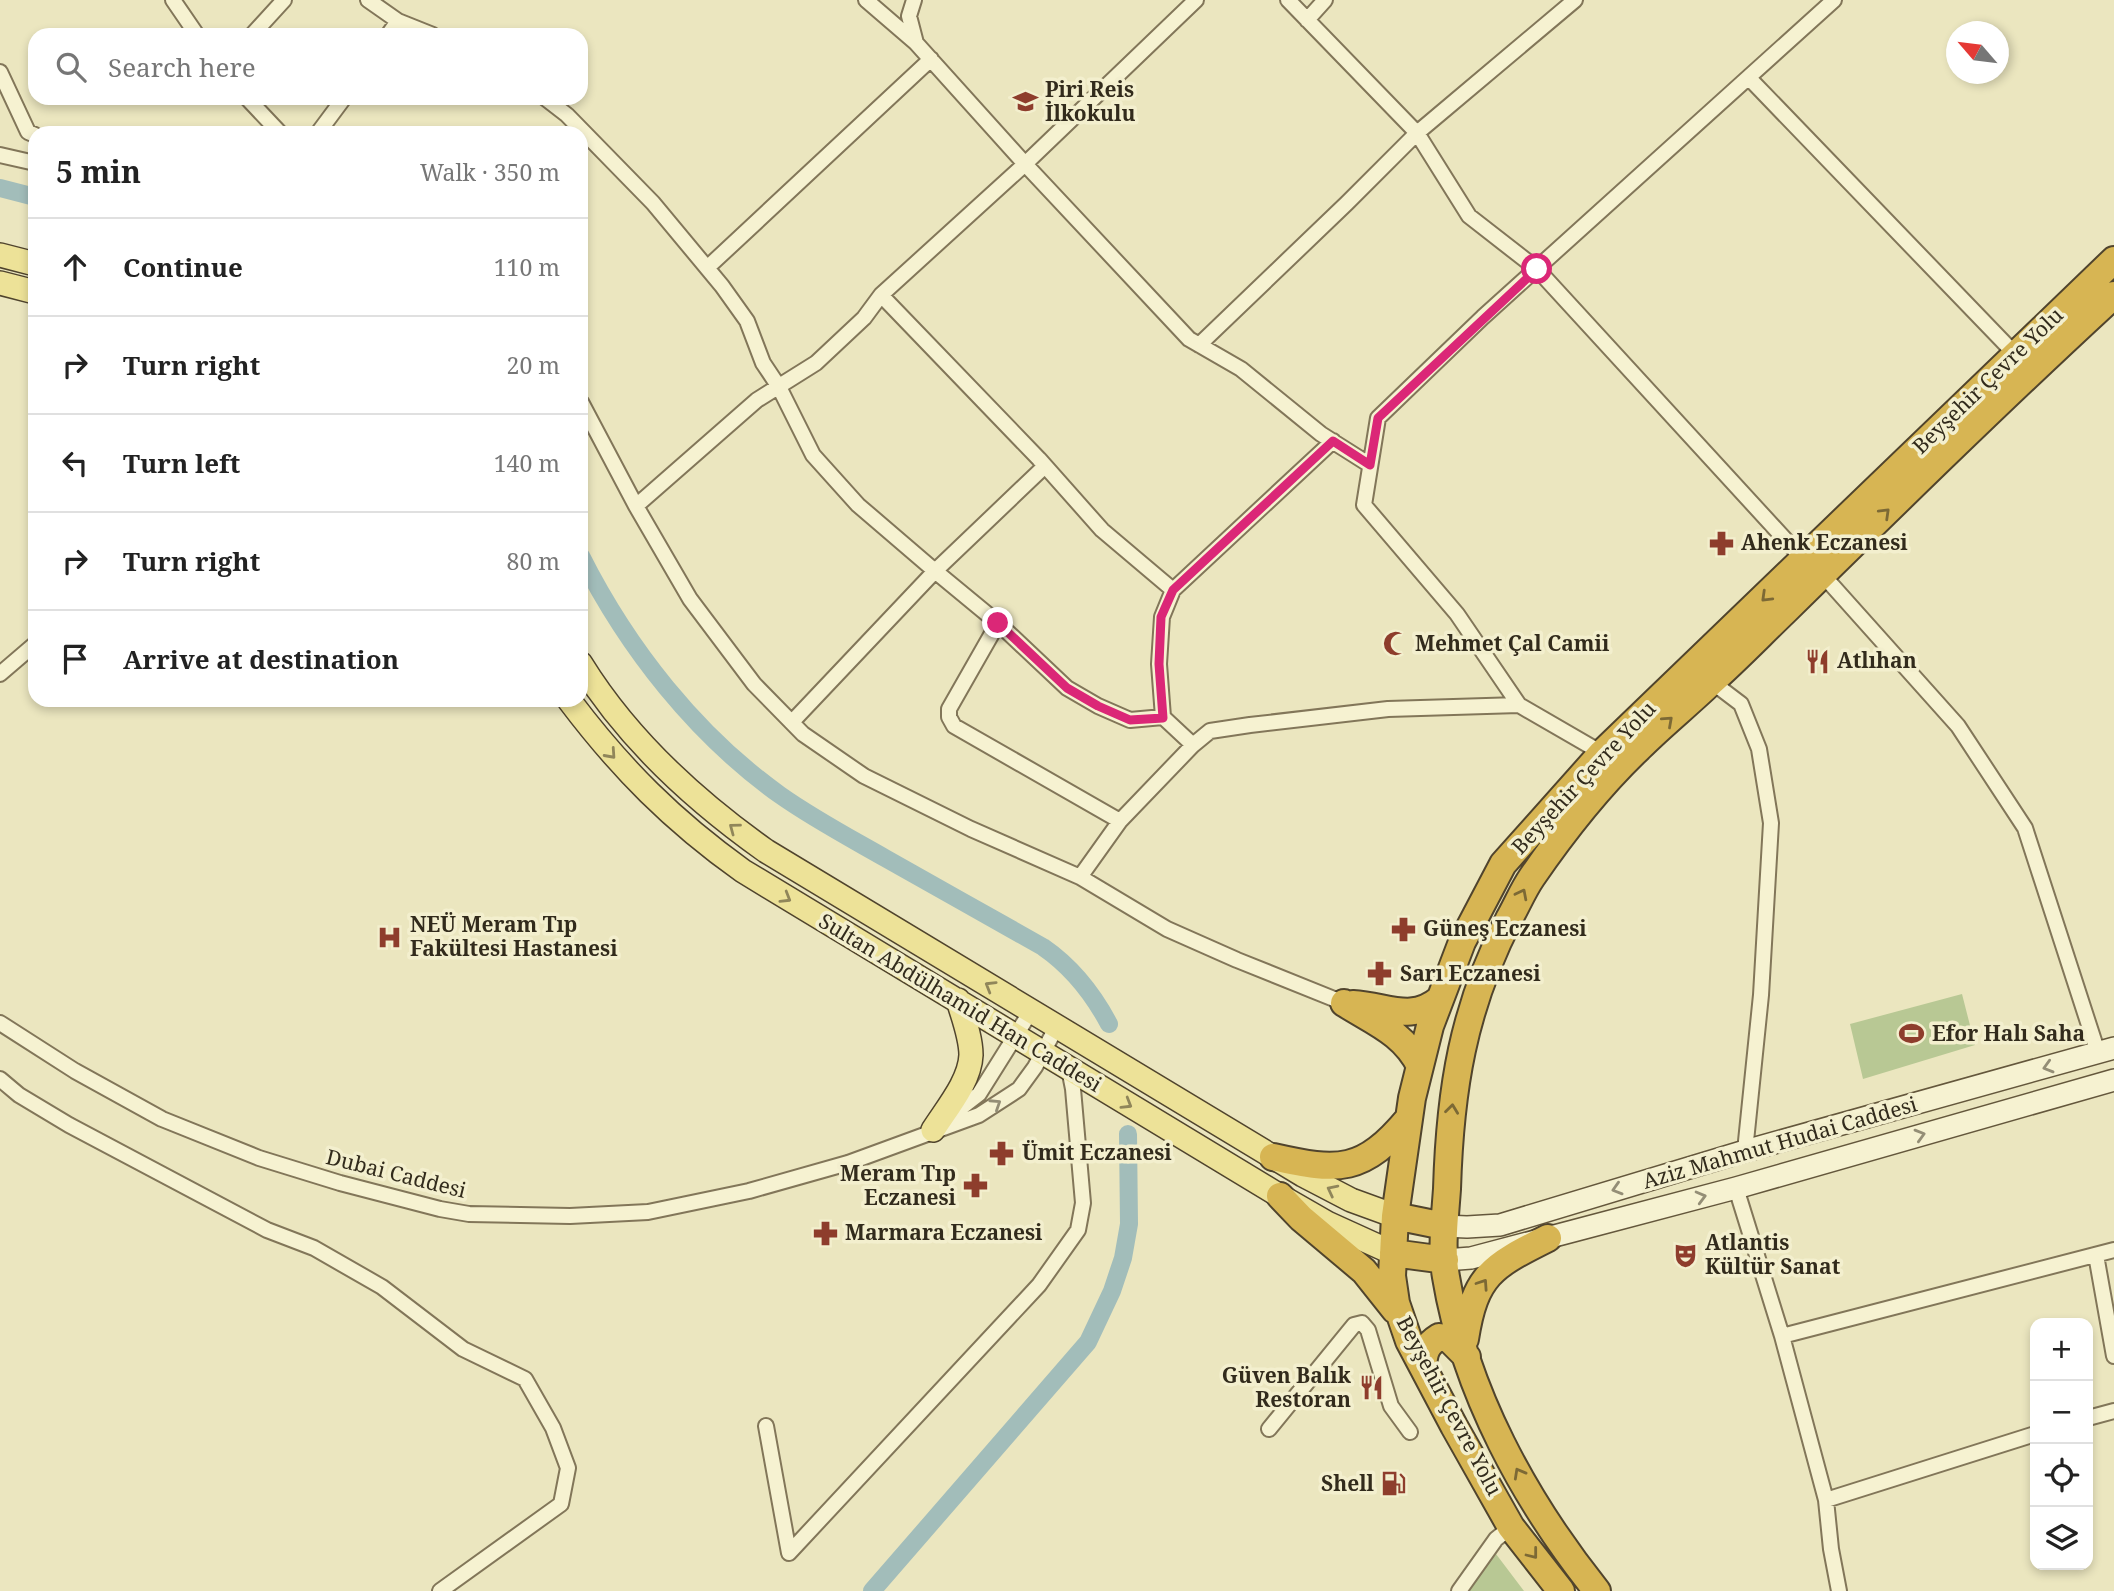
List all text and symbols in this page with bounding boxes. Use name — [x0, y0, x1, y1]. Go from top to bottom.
north arrow — [1946, 21, 2009, 84]
search box — [28, 28, 588, 105]
icon: search — [52, 48, 90, 86]
text: Search here — [108, 49, 256, 85]
place label: Piri Reis İlkokulu — [1045, 75, 1135, 127]
school or university icon: Piri Reis İlkokulu — [1011, 88, 1039, 116]
text: 5 min — [56, 151, 141, 192]
text: Walk · 350 m — [420, 156, 560, 188]
icon: ahead — [56, 248, 94, 286]
text: Continue — [123, 249, 243, 285]
text: 110 m — [494, 251, 560, 283]
route start — [1521, 253, 1552, 284]
street label: Beyşehir Çevre Yolu — [1906, 301, 2069, 460]
icon: right — [56, 346, 94, 384]
text: Turn right — [123, 347, 260, 383]
text: 20 m — [507, 349, 560, 381]
icon: left — [56, 444, 94, 482]
text: Turn left — [123, 445, 240, 481]
text: 140 m — [494, 447, 560, 479]
one-way arrow — [1877, 508, 1890, 521]
place label: Ahenk Eczanesi — [1741, 528, 1908, 556]
pharmacy icon: Ahenk Eczanesi — [1707, 529, 1735, 557]
icon: right — [56, 542, 94, 580]
text: Turn right — [123, 543, 260, 579]
text: 80 m — [507, 545, 560, 577]
one-way arrow — [1761, 588, 1774, 601]
route end — [982, 607, 1013, 638]
place label: Mehmet Çal Camii — [1415, 629, 1610, 657]
mosque icon: Mehmet Çal Camii — [1381, 630, 1409, 658]
icon: arrive — [56, 640, 94, 678]
text: Arrive at destination — [123, 641, 399, 677]
place label: Atlıhan — [1837, 646, 1917, 674]
restaurant icon: Atlıhan — [1803, 647, 1831, 675]
street label: Beyşehir Çevre Yolu — [1505, 695, 1662, 860]
one-way arrow — [1660, 717, 1673, 729]
one-way arrow — [603, 746, 615, 759]
one-way arrow — [729, 823, 742, 836]
one-way arrow — [1514, 889, 1528, 902]
one-way arrow — [778, 890, 791, 903]
street label: Sultan Abdülhamid Han Caddesi — [814, 906, 1107, 1098]
place label: NEÜ Meram Tıp Fakültesi Hastanesi — [410, 910, 618, 962]
place label: Güneş Eczanesi — [1423, 914, 1587, 942]
pharmacy icon: Güneş Eczanesi — [1389, 915, 1417, 943]
hospital icon: NEÜ Meram Tıp Fakültesi Hastanesi — [376, 923, 404, 951]
place label: Sarı Eczanesi — [1400, 959, 1541, 987]
pharmacy icon: Sarı Eczanesi — [1366, 960, 1394, 988]
one-way arrow — [984, 981, 997, 994]
place label: Efor Halı Saha — [1932, 1019, 2085, 1047]
sports icon: Efor Halı Saha — [1898, 1020, 1926, 1048]
one-way arrow — [2042, 1058, 2054, 1073]
street label: Aziz Mahmut Hudai Caddesi — [1639, 1089, 1920, 1195]
one-way arrow — [1120, 1096, 1133, 1109]
one-way arrow — [988, 1099, 1001, 1112]
one-way arrow — [1444, 1103, 1459, 1115]
one-way arrow — [1914, 1129, 1926, 1143]
place label: Ümit Eczanesi — [1022, 1138, 1172, 1166]
pharmacy icon: Ümit Eczanesi — [988, 1139, 1016, 1167]
street label: Dubai Caddesi — [323, 1142, 469, 1204]
place label: Meram Tıp Eczanesi — [840, 1159, 957, 1211]
pharmacy icon: Meram Tıp Eczanesi — [962, 1172, 990, 1200]
one-way arrow — [1612, 1181, 1624, 1196]
one-way arrow — [1327, 1185, 1339, 1199]
one-way arrow — [1695, 1191, 1707, 1205]
place label: Marmara Eczanesi — [845, 1218, 1043, 1246]
pharmacy icon: Marmara Eczanesi — [811, 1219, 839, 1247]
place label: Atlantis Kültür Sanat — [1705, 1228, 1841, 1280]
theatre icon: Atlantis Kültür Sanat — [1671, 1241, 1699, 1269]
one-way arrow — [1475, 1279, 1487, 1292]
street label: Beyşehir Çevre Yolu — [1391, 1311, 1509, 1500]
map controls — [2030, 1318, 2093, 1570]
button: + — [2030, 1318, 2093, 1381]
place label: Güven Balık Restoran — [1222, 1361, 1352, 1413]
restaurant icon: Güven Balık Restoran — [1357, 1374, 1385, 1402]
button: − — [2030, 1381, 2093, 1444]
button: locate — [2030, 1444, 2093, 1507]
one-way arrow — [1514, 1468, 1527, 1480]
place label: Shell — [1321, 1469, 1375, 1497]
fuel station icon: Shell — [1380, 1470, 1408, 1498]
button: layers — [2030, 1507, 2093, 1570]
one-way arrow — [1524, 1547, 1537, 1559]

